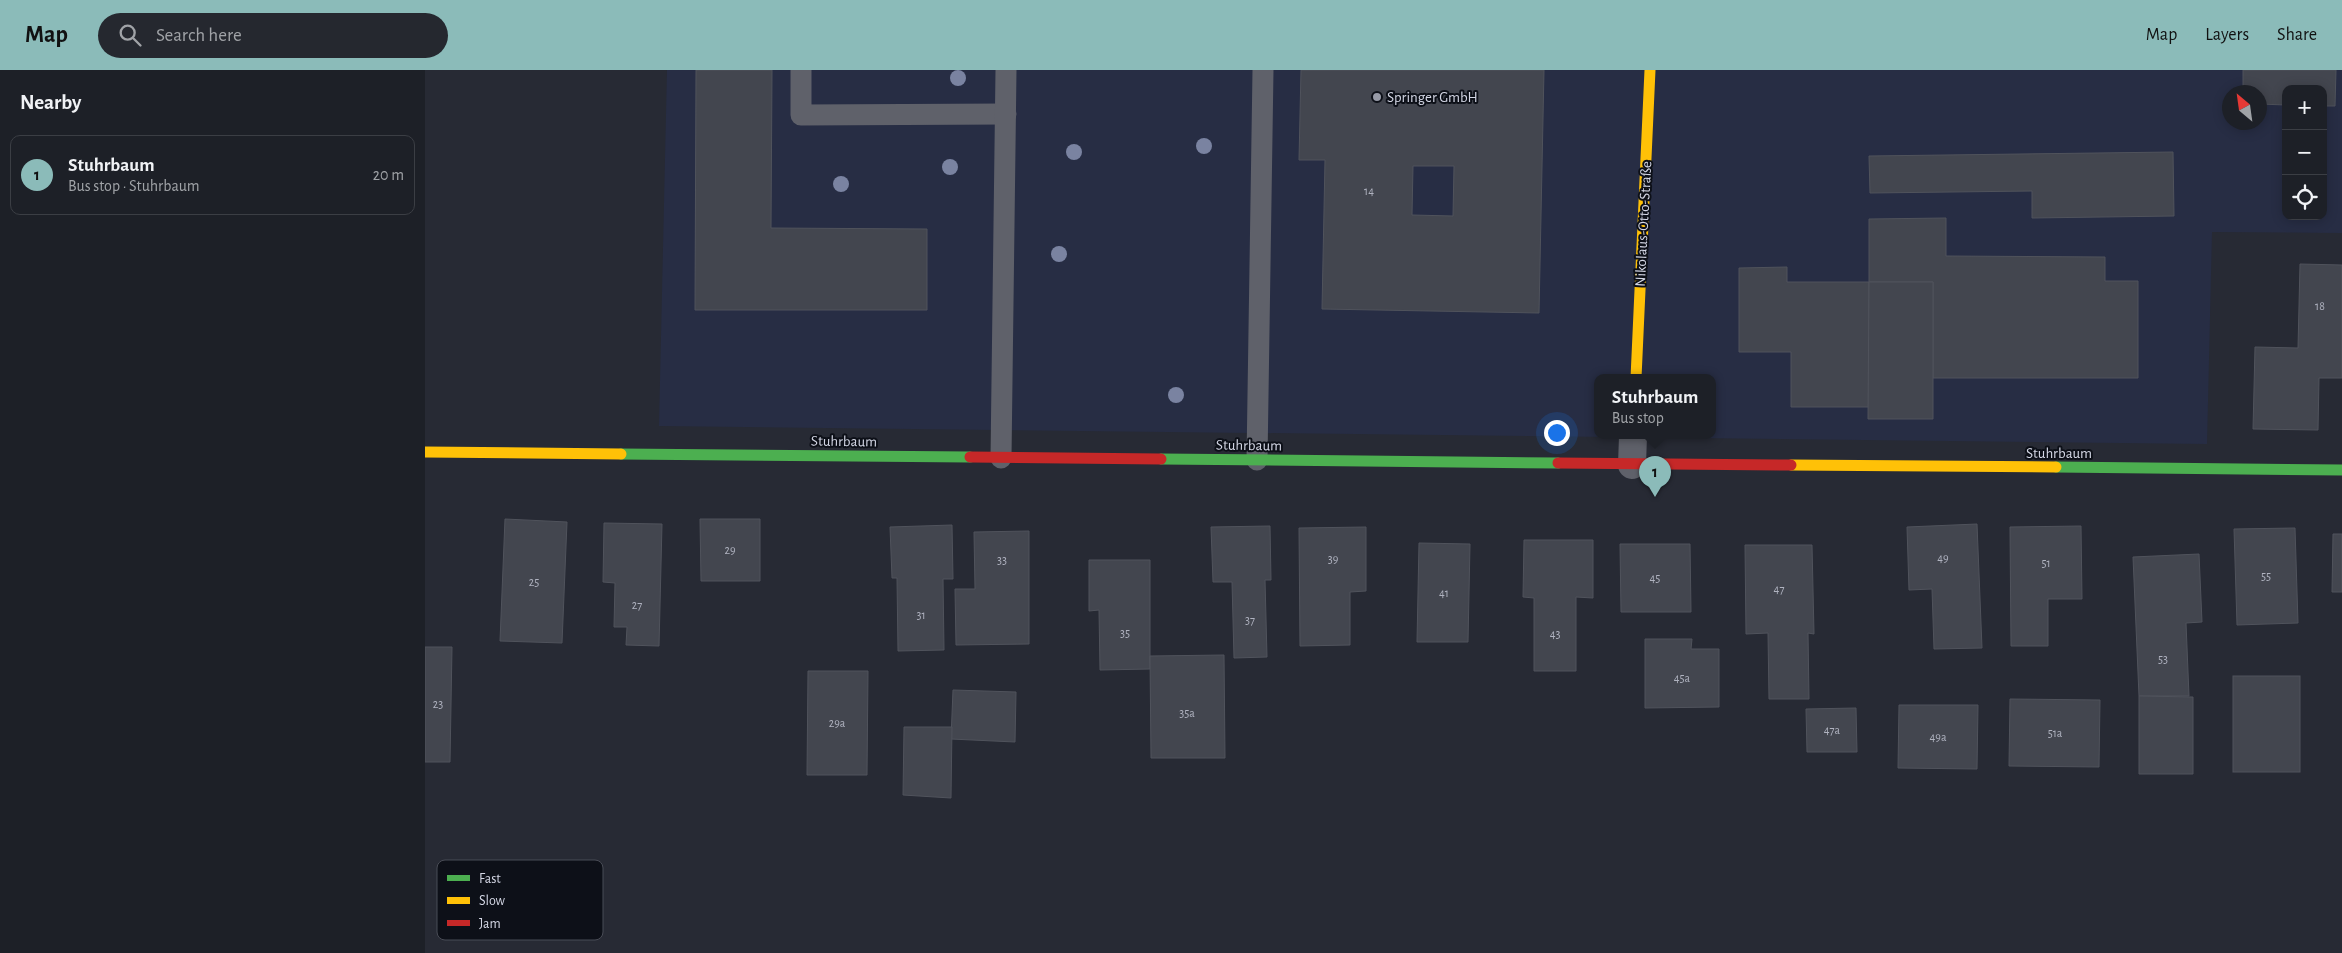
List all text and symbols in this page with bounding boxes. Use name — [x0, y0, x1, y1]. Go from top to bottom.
search box — [98, 13, 448, 58]
icon: search — [116, 21, 144, 49]
text: Map — [25, 23, 68, 47]
text: Search here — [156, 26, 242, 45]
text: Map — [2146, 26, 2177, 44]
text: Layers — [2205, 26, 2249, 44]
text: Share — [2277, 26, 2317, 44]
north arrow — [2222, 85, 2267, 130]
map controls — [2282, 85, 2327, 220]
button: + — [2282, 85, 2327, 130]
place label: Springer GmbH — [1387, 90, 1478, 105]
marker: Springer GmbH — [1371, 91, 1383, 103]
text: Nearby — [20, 92, 81, 113]
button: − — [2282, 130, 2327, 175]
text: Stuhrbaum — [68, 156, 154, 175]
street label: Nikolaus-Otto-Straße — [1633, 161, 1654, 287]
text: 1 — [34, 167, 40, 183]
text: 20 m — [373, 167, 404, 183]
button: locate — [2282, 175, 2327, 220]
text: Bus stop · Stuhrbaum — [68, 178, 200, 194]
house number: 14 — [1364, 185, 1374, 197]
house number: 18 — [2315, 300, 2325, 312]
popup — [1594, 374, 1716, 439]
text: Stuhrbaum — [1612, 388, 1698, 407]
text: Bus stop — [1612, 410, 1664, 426]
your location — [1544, 420, 1570, 446]
street label: Stuhrbaum — [811, 433, 877, 450]
street label: Stuhrbaum — [1216, 437, 1282, 454]
street label: Stuhrbaum — [2026, 446, 2092, 461]
pin: 1 — [1639, 456, 1671, 497]
house number: 29 — [724, 544, 736, 556]
house number: 49 — [1937, 552, 1949, 564]
house number: 39 — [1328, 553, 1339, 565]
house number: 33 — [997, 554, 1007, 566]
house number: 51 — [2041, 557, 2051, 569]
house number: 55 — [2261, 570, 2271, 582]
house number: 45 — [1650, 572, 1660, 584]
house number: 25 — [529, 576, 539, 588]
house number: 47 — [1774, 583, 1784, 595]
house number: 41 — [1439, 587, 1449, 599]
house number: 27 — [632, 599, 642, 611]
house number: 31 — [916, 609, 926, 621]
house number: 37 — [1245, 614, 1255, 626]
house number: 35 — [1120, 627, 1130, 639]
house number: 43 — [1550, 628, 1560, 640]
house number: 53 — [2158, 653, 2168, 665]
house number: 45a — [1674, 672, 1691, 684]
house number: 23 — [433, 698, 443, 710]
house number: 35a — [1179, 707, 1195, 719]
house number: 29a — [829, 717, 846, 729]
house number: 47a — [1824, 724, 1841, 736]
house number: 51a — [2048, 727, 2063, 739]
house number: 49a — [1930, 731, 1947, 743]
legend — [437, 860, 603, 940]
text: Fast — [479, 872, 501, 886]
text: Slow — [479, 894, 506, 908]
text: Jam — [479, 917, 501, 931]

